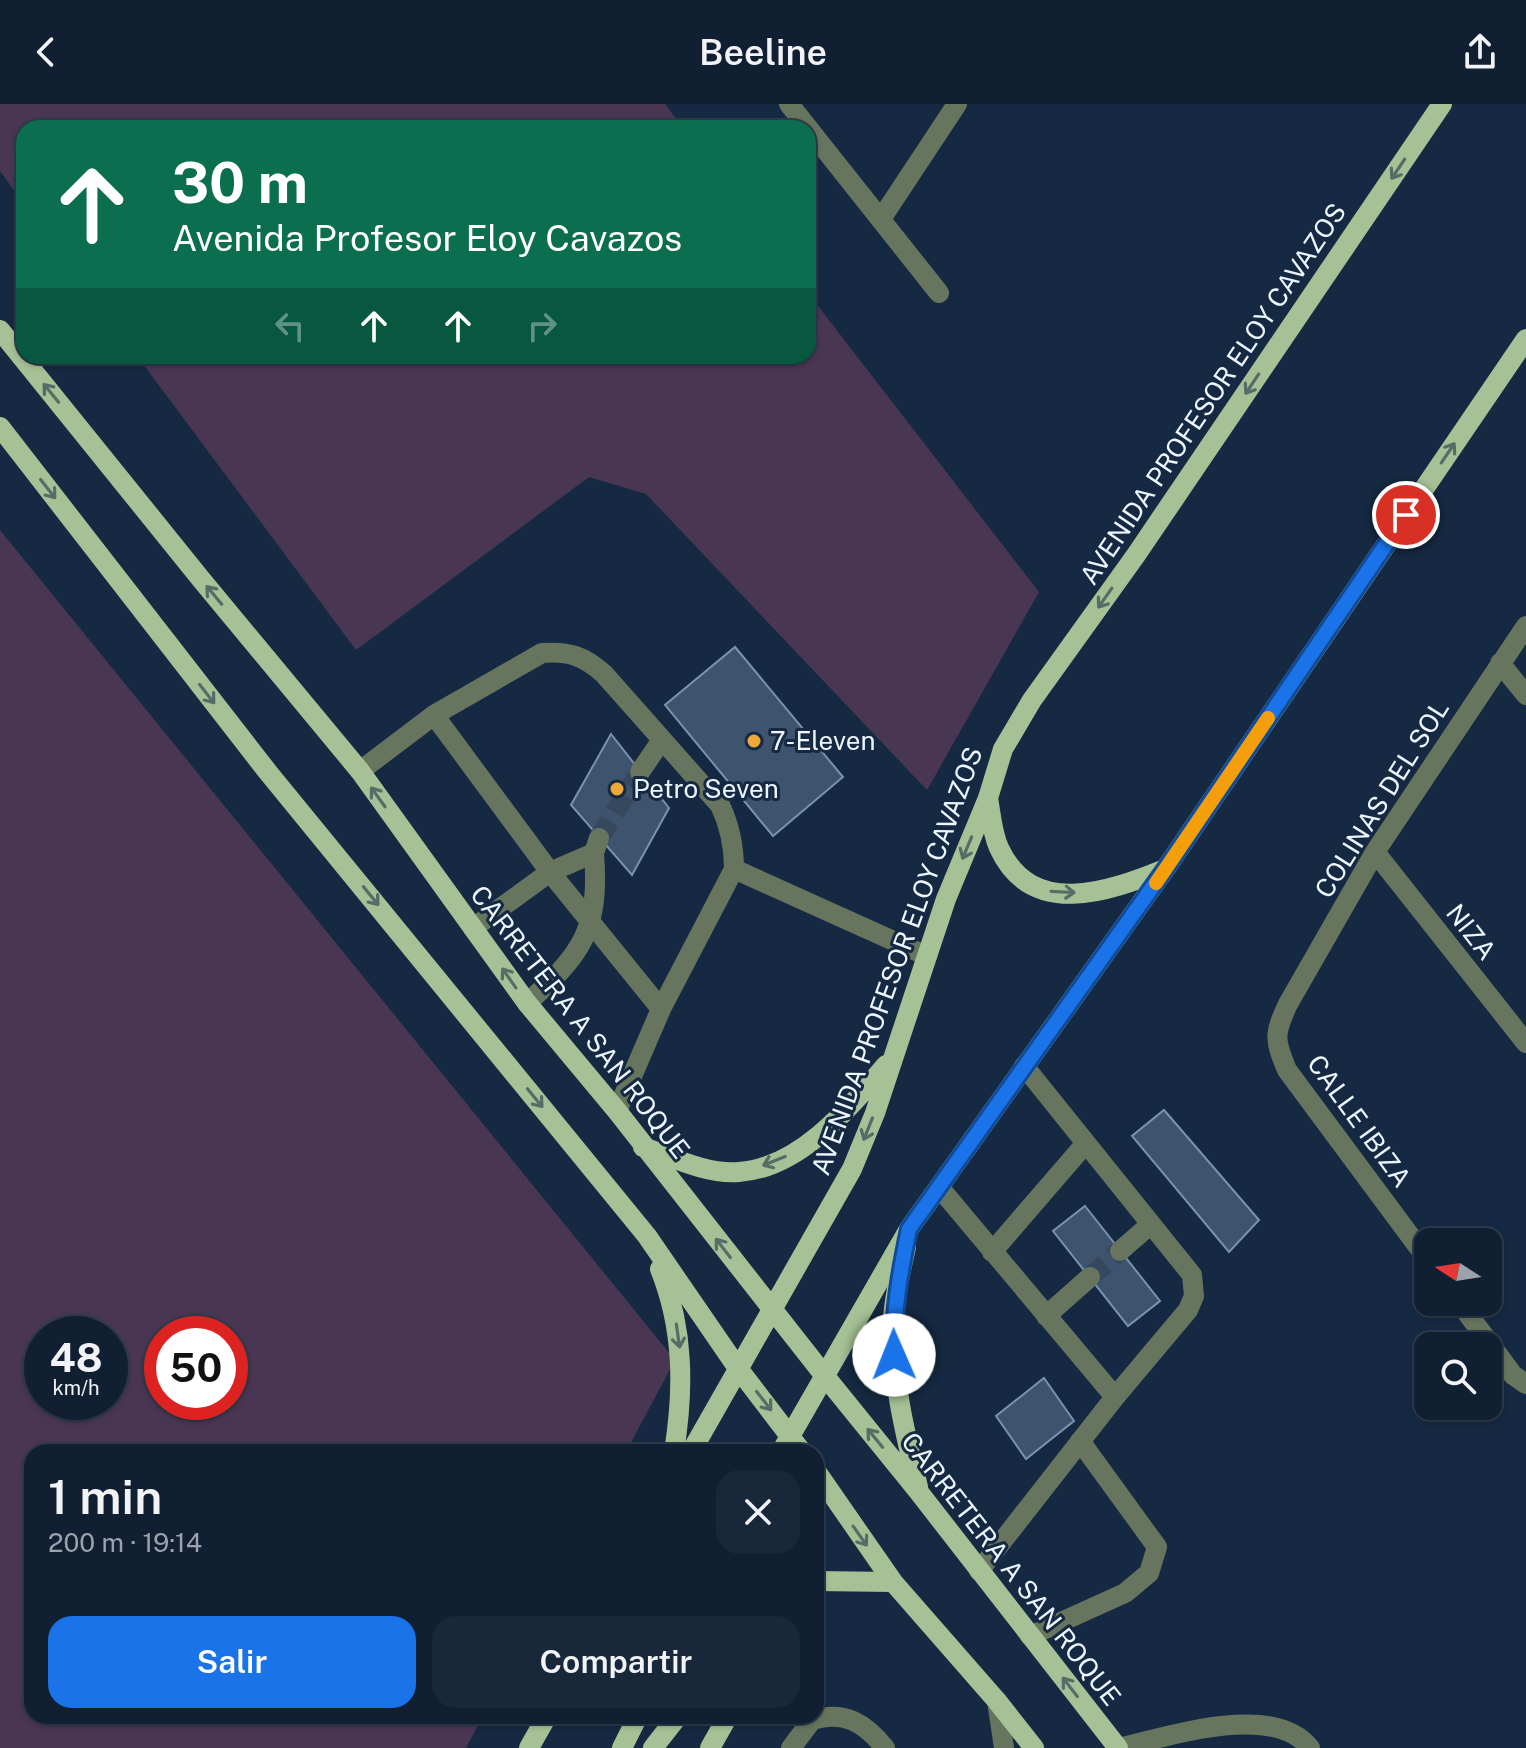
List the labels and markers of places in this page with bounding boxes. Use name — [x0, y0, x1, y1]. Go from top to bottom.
pin — [1372, 481, 1440, 549]
place label: 7-Eleven — [770, 725, 876, 756]
marker: 7-Eleven — [745, 732, 763, 750]
place label: Petro Seven — [633, 773, 779, 804]
marker: Petro Seven — [608, 780, 626, 798]

